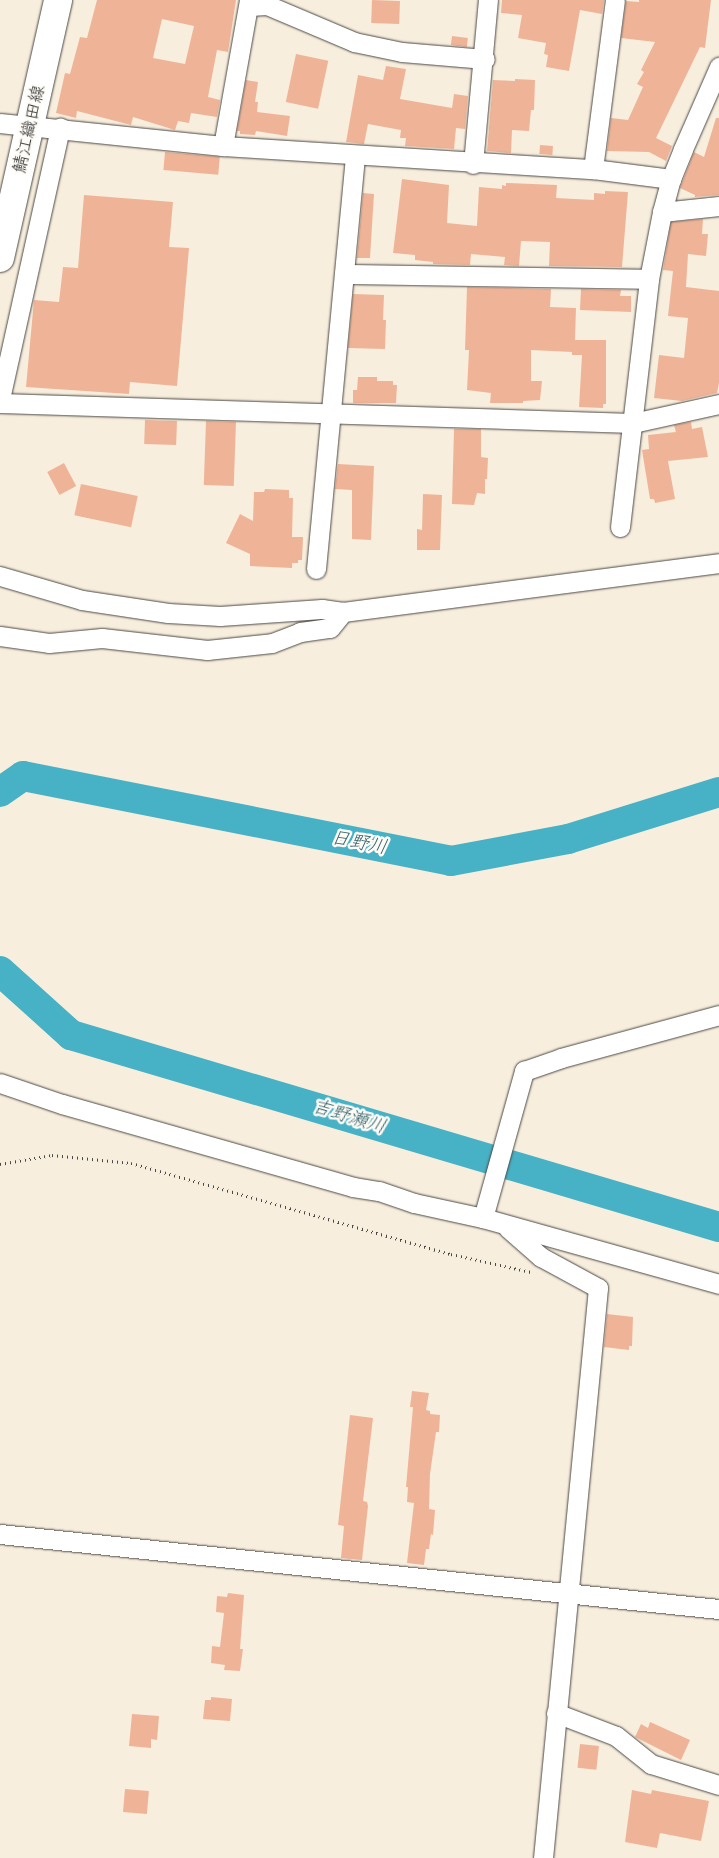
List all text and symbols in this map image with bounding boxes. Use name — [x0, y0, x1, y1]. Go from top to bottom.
street label: 鯖江織田線 — [8, 83, 50, 175]
water label: 日野川 — [329, 826, 389, 860]
water label: 吉野瀬川 — [309, 1095, 389, 1139]

